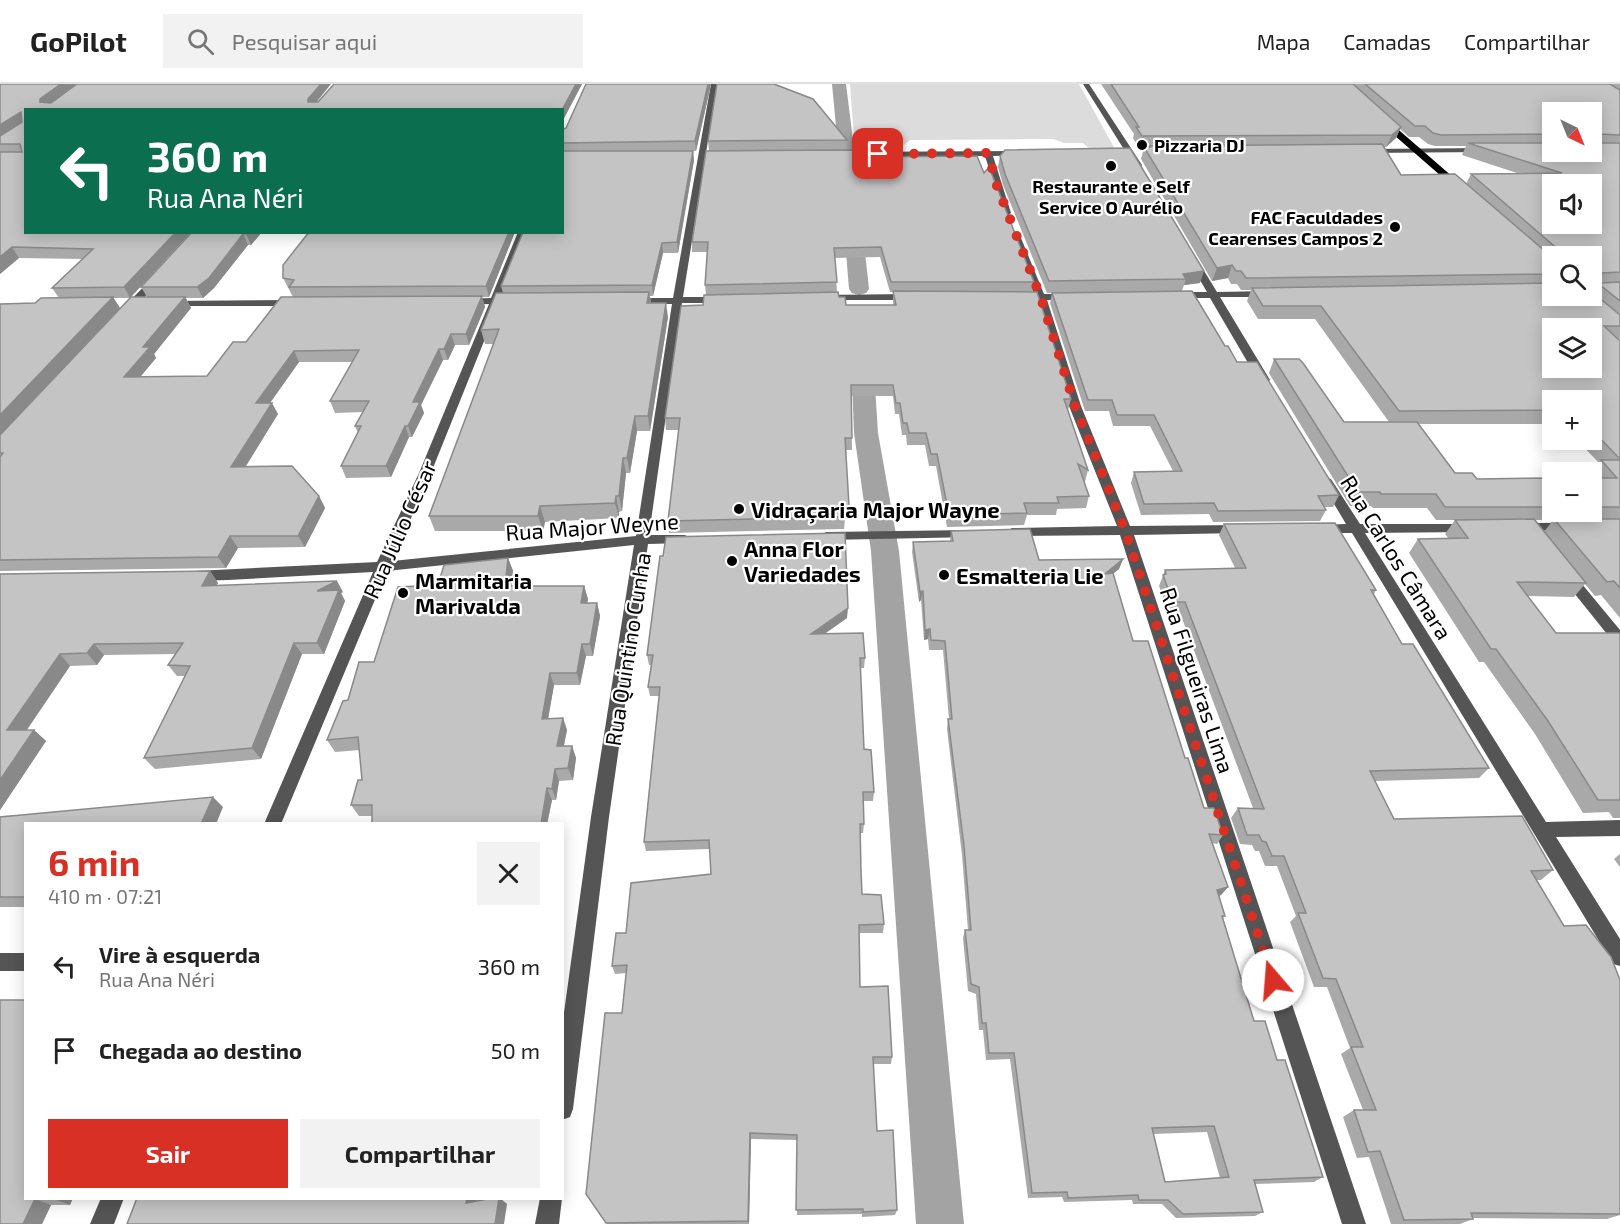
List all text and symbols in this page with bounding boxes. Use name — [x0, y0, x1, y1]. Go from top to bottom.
search box — [163, 14, 583, 68]
text: GoPilot — [30, 24, 127, 58]
icon: search — [184, 25, 217, 58]
text: Pesquisar aqui — [232, 28, 377, 54]
text: Mapa — [1257, 29, 1310, 54]
text: Camadas — [1343, 29, 1431, 54]
text: Compartilhar — [1464, 29, 1590, 54]
north arrow — [1542, 102, 1602, 162]
map controls — [1542, 102, 1602, 522]
pin — [852, 128, 903, 179]
text: 360 m — [147, 130, 268, 180]
icon: left — [48, 132, 126, 210]
place label: Pizzaria DJ — [1154, 134, 1245, 156]
icon: arrive — [861, 137, 894, 170]
marker: Pizzaria DJ — [1135, 138, 1149, 152]
marker: Restaurante e Self Service O Aurélio — [1104, 159, 1118, 173]
button: sound — [1542, 174, 1602, 234]
place label: Restaurante e Self Service O Aurélio — [1032, 175, 1190, 218]
text: Rua Ana Néri — [147, 181, 304, 213]
place label: FAC Faculdades Cearenses Campos 2 — [1208, 206, 1383, 249]
marker: FAC Faculdades Cearenses Campos 2 — [1388, 220, 1402, 234]
button: search — [1542, 246, 1602, 306]
button: layers — [1542, 318, 1602, 378]
button: + — [1542, 390, 1602, 450]
street label: Rua Júlio César — [357, 456, 441, 602]
button: − — [1542, 462, 1602, 522]
street label: Rua Carlos Câmara — [1336, 470, 1458, 644]
place label: Vidraçaria Major Wayne — [751, 496, 1000, 524]
marker: Vidraçaria Major Wayne — [732, 502, 746, 516]
street label: Rua Major Weyne — [504, 507, 680, 546]
place label: Anna Flor Variedades — [744, 535, 861, 586]
street label: Rua Quintino Cunha — [599, 550, 656, 748]
marker: Anna Flor Variedades — [725, 554, 739, 568]
place label: Esmalteria Lie — [956, 562, 1104, 588]
place label: Marmitaria Marivalda — [415, 567, 532, 618]
marker: Esmalteria Lie — [937, 568, 951, 582]
street label: Rua Filgueiras Lima — [1156, 584, 1240, 776]
marker: Marmitaria Marivalda — [396, 586, 410, 600]
text: 6 min — [48, 840, 140, 883]
button: close — [477, 842, 540, 905]
text: 410 m · 07:21 — [48, 884, 162, 908]
text: Vire à esquerda — [99, 941, 260, 967]
position arrow — [1241, 948, 1305, 1012]
icon: left — [48, 950, 81, 983]
text: 360 m — [478, 953, 540, 979]
text: Rua Ana Néri — [99, 967, 215, 991]
icon: arrive — [48, 1034, 81, 1067]
text: Chegada ao destino — [99, 1037, 302, 1063]
text: 50 m — [491, 1037, 540, 1063]
button: Sair — [48, 1119, 288, 1188]
button: Compartilhar — [300, 1119, 540, 1188]

